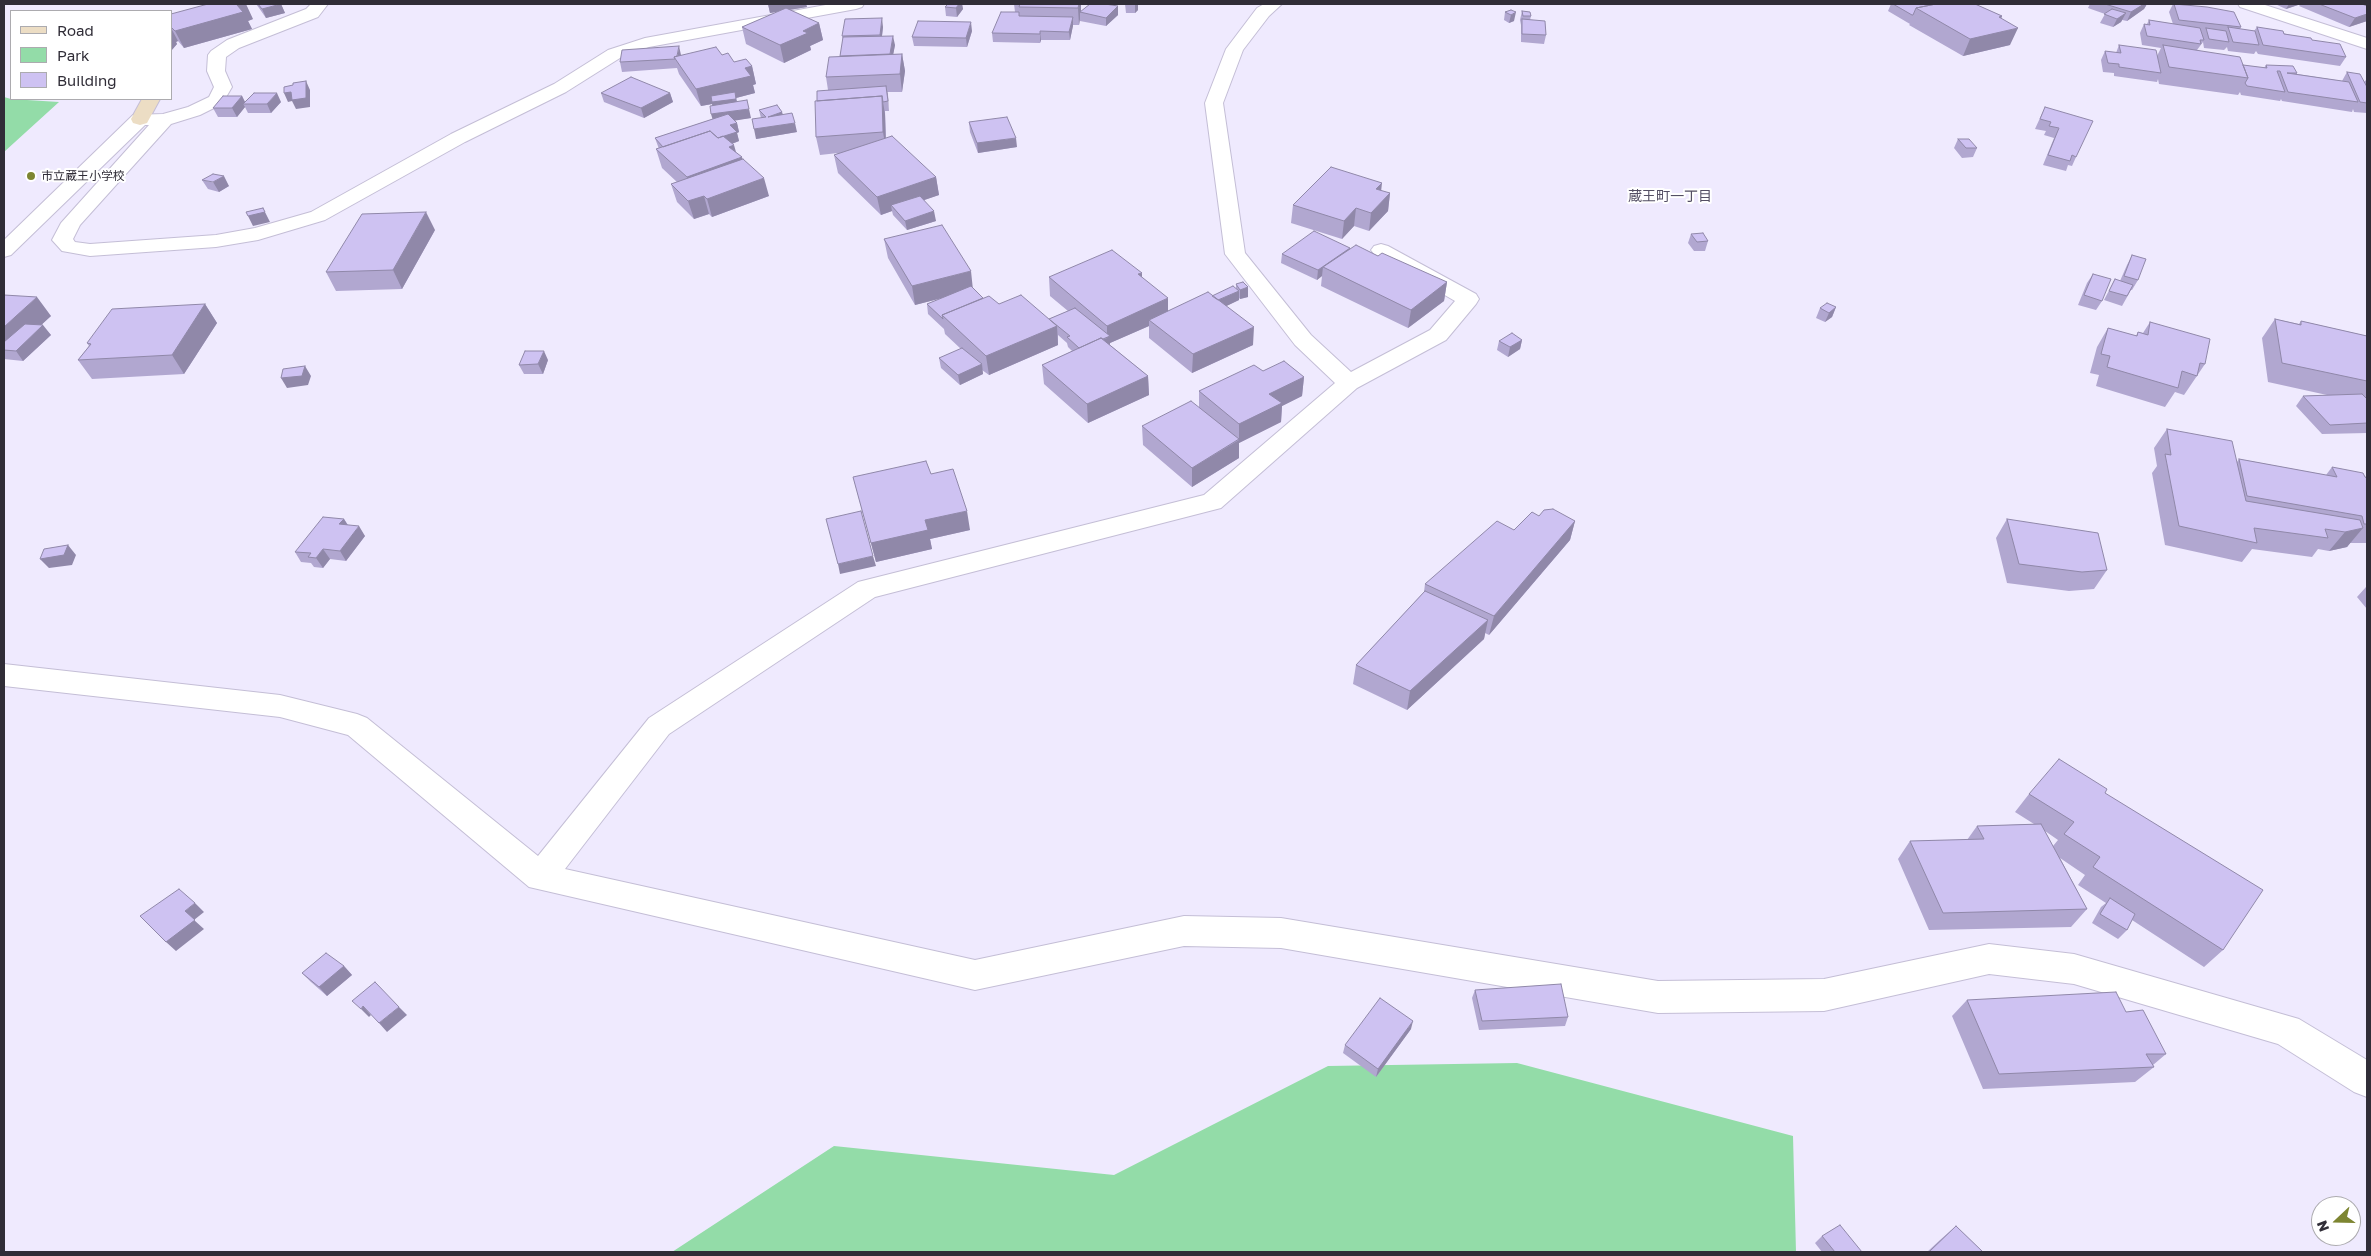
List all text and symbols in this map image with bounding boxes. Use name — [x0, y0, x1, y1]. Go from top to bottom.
legend — [10, 10, 172, 100]
text: Road — [57, 21, 94, 39]
text: Park — [57, 46, 89, 64]
text: Building — [57, 71, 117, 89]
place label: 市立蔵王小学校 — [41, 169, 125, 183]
marker: 市立蔵王小学校 — [25, 170, 37, 182]
district label: 蔵王町一丁目 — [1628, 189, 1712, 205]
north arrow — [2311, 1196, 2361, 1246]
text: N — [2313, 1218, 2332, 1234]

